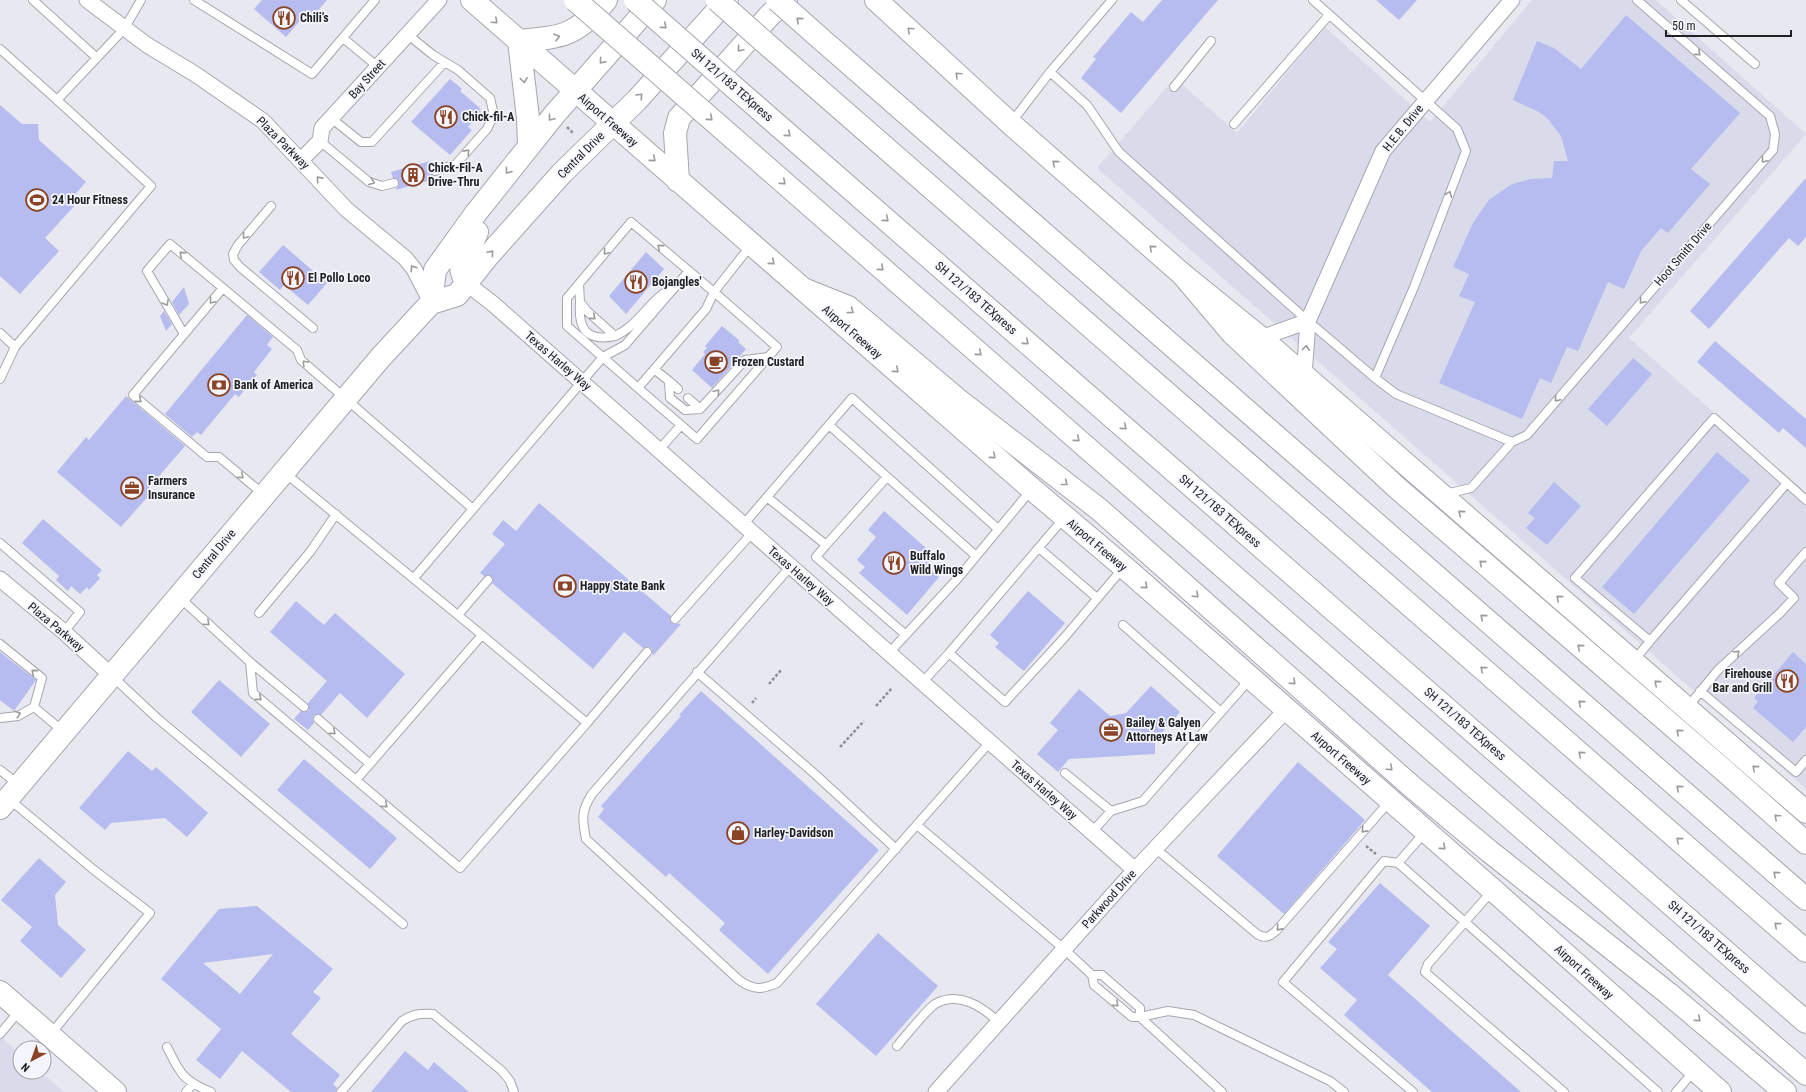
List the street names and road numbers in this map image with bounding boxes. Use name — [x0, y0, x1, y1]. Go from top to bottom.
street label: SH 121/183 TEXpress — [688, 46, 776, 124]
street label: Bay Street — [346, 56, 389, 102]
street label: Airport Freeway — [575, 90, 641, 150]
street label: H.E.B. Drive — [1380, 101, 1426, 154]
street label: Plaza Parkway — [254, 114, 312, 172]
street label: Central Drive — [555, 128, 608, 181]
street label: Hoot Smith Drive — [1652, 219, 1715, 289]
street label: SH 121/183 TEXpress — [932, 259, 1020, 337]
street label: Airport Freeway — [819, 302, 885, 362]
street label: Texas Harley Way — [522, 328, 594, 394]
street label: SH 121/183 TEXpress — [1176, 472, 1264, 550]
street label: Airport Freeway — [1064, 516, 1130, 574]
street label: Central Drive — [189, 526, 239, 582]
street label: Texas Harley Way — [765, 543, 837, 609]
street label: Plaza Parkway — [25, 600, 87, 654]
street label: SH 121/183 TEXpress — [1421, 685, 1509, 763]
street label: Airport Freeway — [1308, 728, 1374, 788]
street label: Texas Harley Way — [1008, 757, 1080, 823]
street label: Parkwood Drive — [1079, 867, 1139, 931]
street label: SH 121/183 TEXpress — [1665, 898, 1753, 976]
street label: Airport Freeway — [1552, 942, 1616, 1002]

